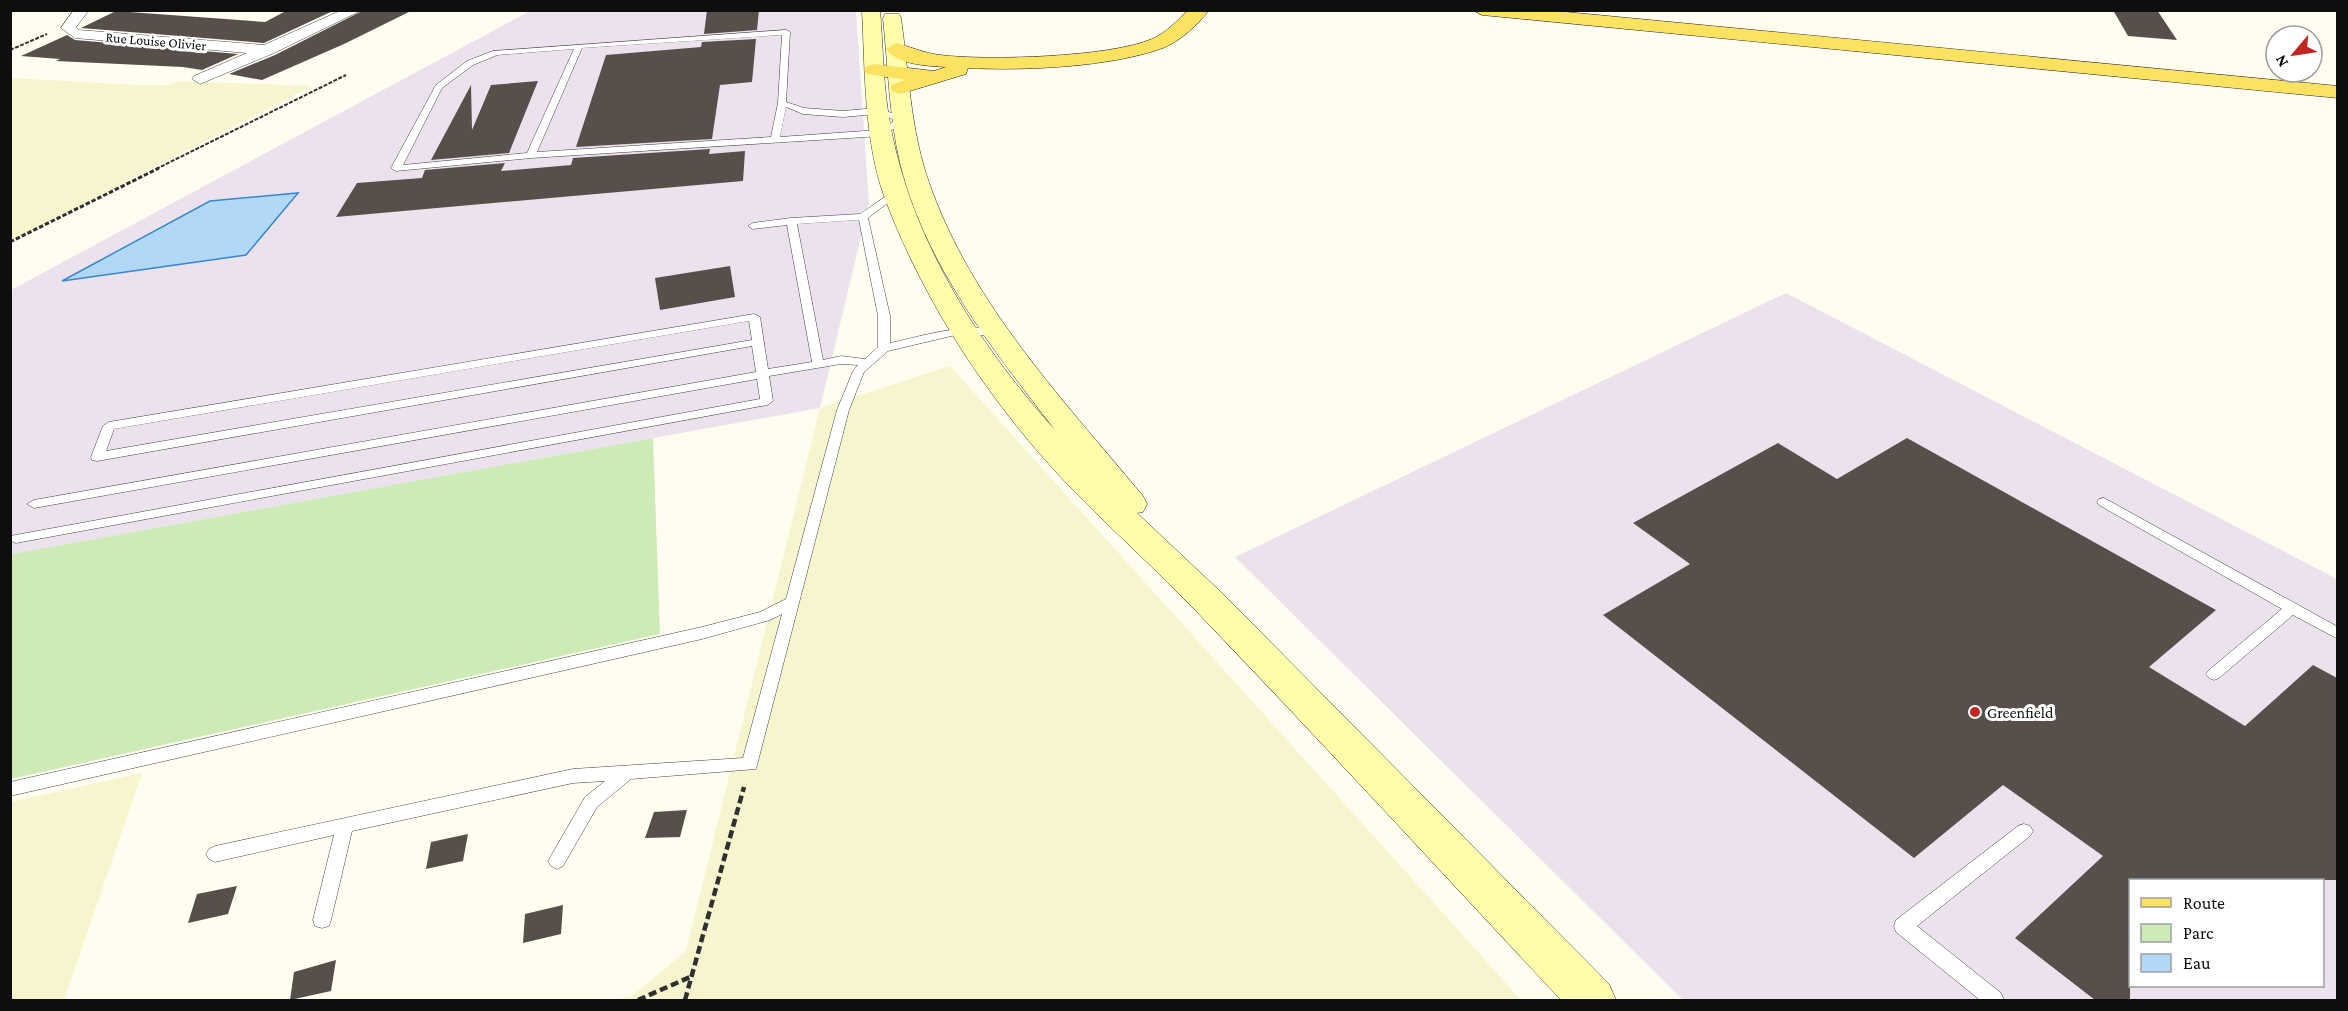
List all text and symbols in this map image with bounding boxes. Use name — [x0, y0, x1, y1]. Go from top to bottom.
north arrow — [2264, 24, 2324, 84]
street label: Rue Louise Olivier — [105, 29, 207, 53]
text: N — [2271, 52, 2291, 70]
place label: Greenfield — [1987, 704, 2054, 721]
marker: Greenfield — [1968, 705, 1982, 719]
legend — [2129, 879, 2324, 987]
text: Route — [2183, 893, 2225, 913]
text: Parc — [2183, 923, 2214, 943]
text: Eau — [2183, 953, 2211, 973]

